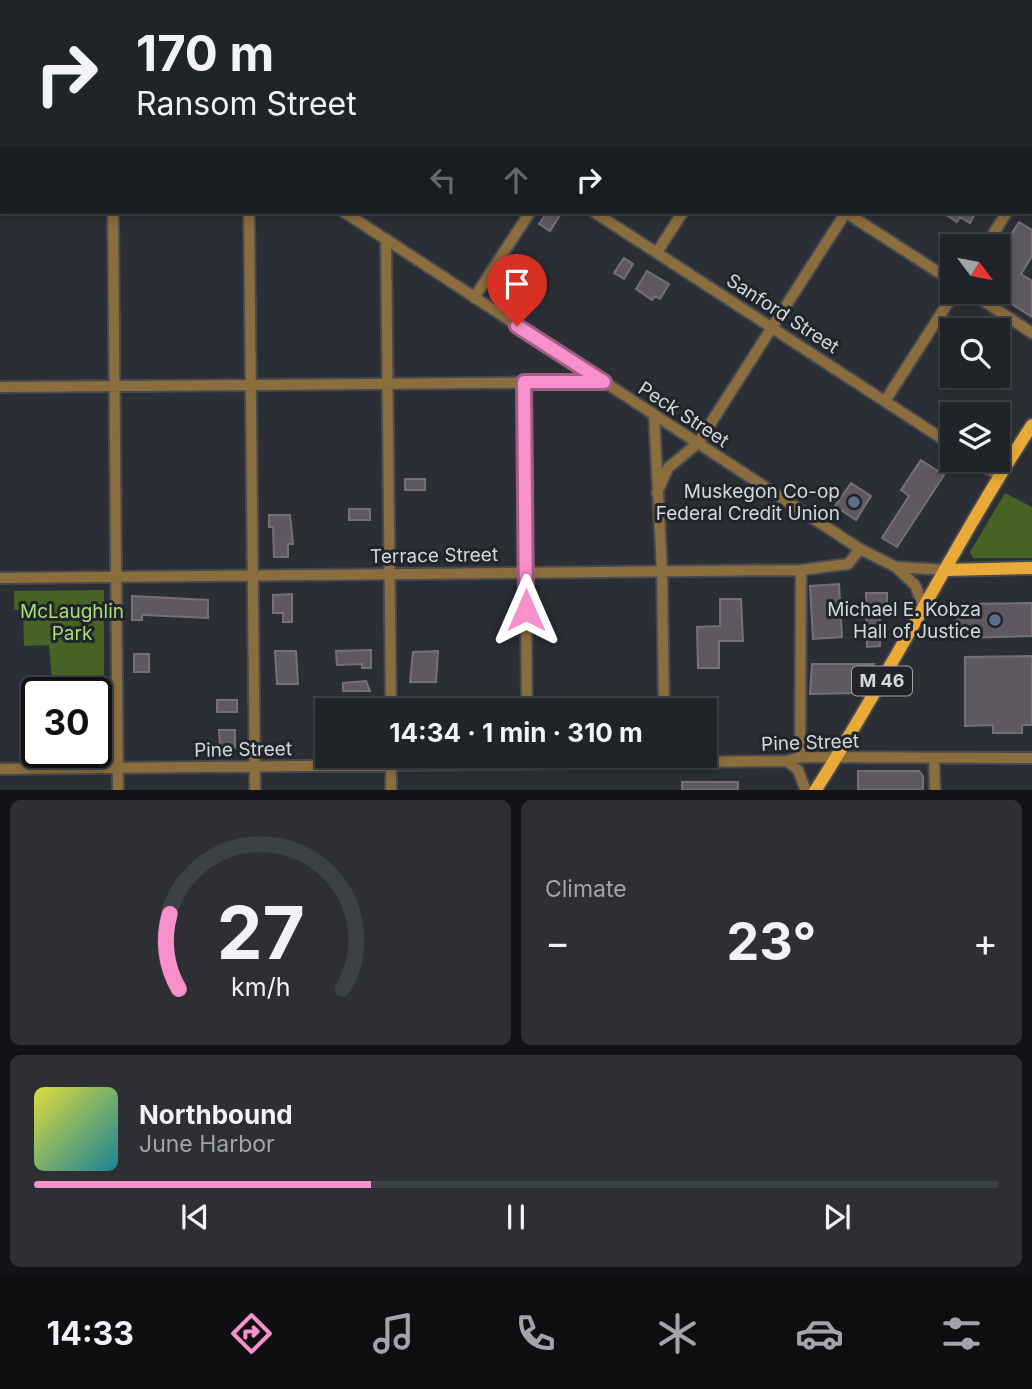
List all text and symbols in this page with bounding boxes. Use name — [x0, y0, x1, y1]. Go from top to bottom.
text: 170 m — [136, 24, 274, 83]
icon: right — [21, 28, 112, 119]
text: Ransom Street — [136, 84, 357, 123]
icon: left — [424, 161, 462, 199]
icon: ahead — [497, 161, 535, 199]
icon: right — [570, 161, 608, 199]
north arrow — [940, 234, 1010, 304]
map controls — [940, 234, 1010, 472]
pin — [487, 254, 547, 326]
icon: arrive — [498, 265, 536, 303]
street label: Sanford Street — [722, 269, 843, 358]
button: search — [940, 318, 1010, 388]
street label: Peck Street — [634, 377, 733, 452]
button: layers — [940, 402, 1010, 472]
place label: Muskegon Co-op Federal Credit Union — [656, 480, 840, 525]
marker: Muskegon Co-op Federal Credit Union — [846, 494, 862, 510]
street label: Terrace Street — [370, 543, 498, 568]
position arrow — [489, 573, 563, 647]
place label: Michael E. Kobza Hall of Justice — [827, 598, 981, 643]
park label: McLaughlin Park — [20, 600, 124, 645]
marker: Michael E. Kobza Hall of Justice — [987, 612, 1003, 628]
road number: M 46 — [852, 666, 912, 696]
speed limit sign: 30 — [21, 677, 112, 768]
text: 14:34 · 1 min · 310 m — [389, 717, 643, 748]
street label: Pine Street — [761, 729, 859, 756]
street label: Pine Street — [194, 737, 292, 762]
text: Climate — [545, 875, 627, 903]
text: 27 — [216, 888, 305, 977]
text: 23° — [727, 910, 816, 973]
text: − — [545, 919, 570, 965]
text: + — [973, 919, 998, 965]
text: km/h — [231, 971, 290, 1001]
text: Northbound — [139, 1099, 293, 1130]
text: June Harbor — [139, 1130, 275, 1158]
icon: previous — [176, 1198, 214, 1236]
icon: pause — [497, 1198, 535, 1236]
icon: next — [818, 1198, 856, 1236]
icon: directions — [227, 1309, 276, 1358]
icon: music — [369, 1309, 418, 1358]
icon: phone — [511, 1309, 560, 1358]
icon: climate — [653, 1309, 702, 1358]
icon: car — [795, 1309, 844, 1358]
icon: filters — [937, 1309, 986, 1358]
text: 14:33 — [46, 1314, 134, 1353]

